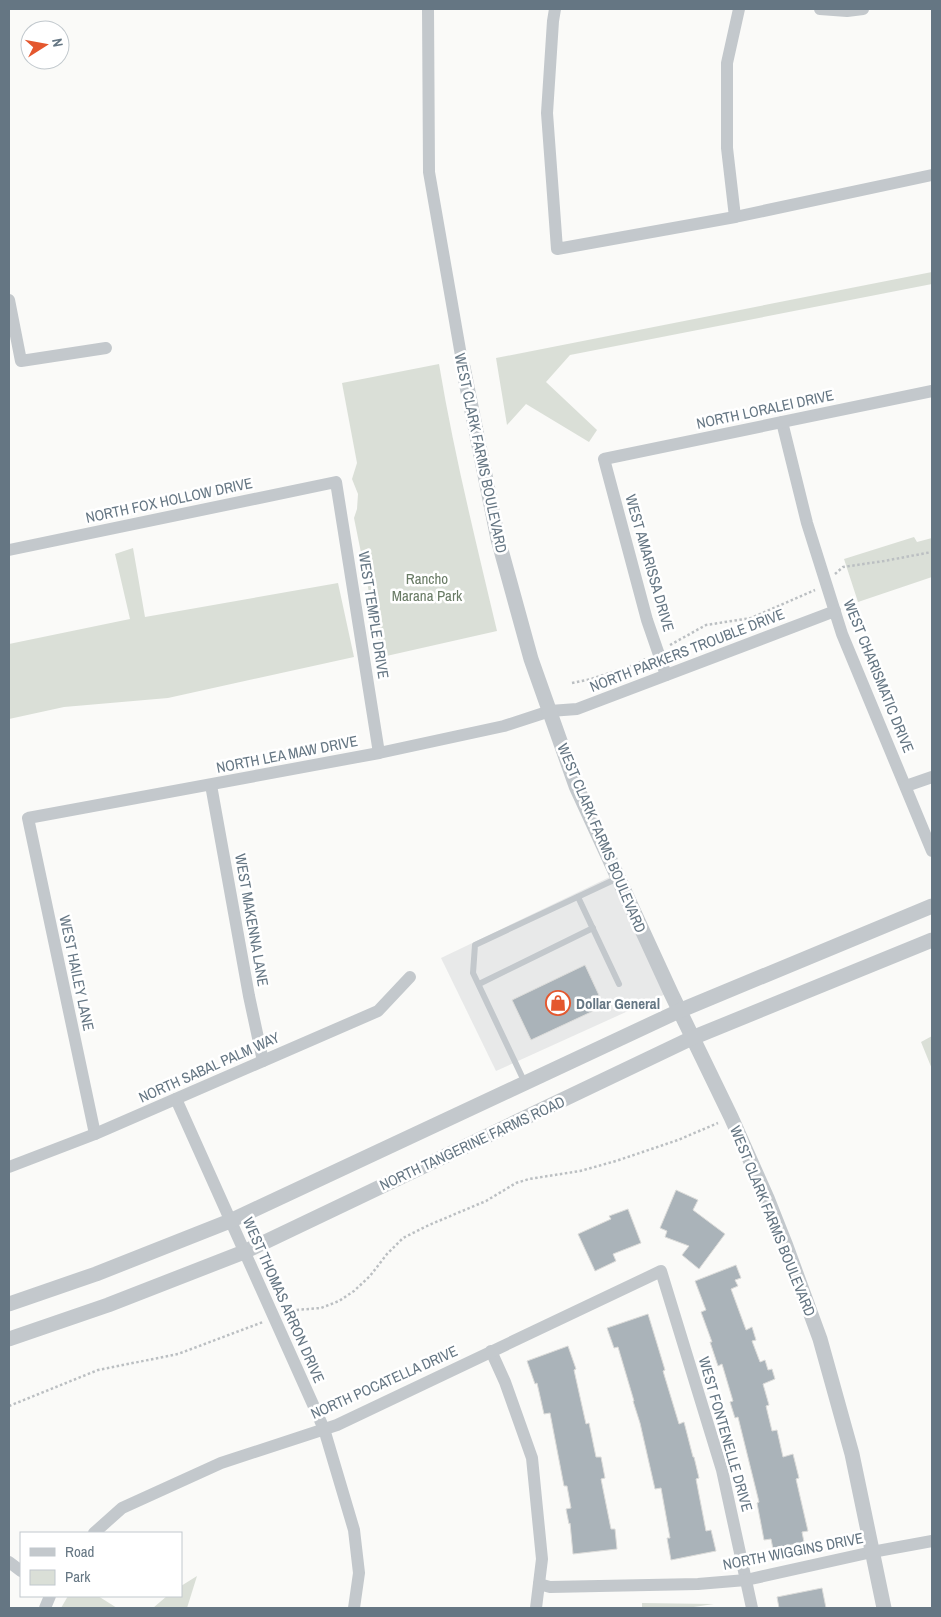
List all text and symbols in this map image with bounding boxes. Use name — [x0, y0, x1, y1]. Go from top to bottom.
north arrow — [20, 20, 70, 70]
text: N — [48, 37, 67, 48]
street label: WEST CLARK FARMS BOULEVARD — [450, 351, 512, 555]
street label: NORTH LORALEI DRIVE — [694, 384, 836, 434]
street label: NORTH FOX HOLLOW DRIVE — [84, 472, 254, 528]
street label: WEST AMARISSA DRIVE — [620, 492, 680, 634]
street label: WEST TEMPLE DRIVE — [354, 550, 394, 680]
park label: Rancho Marana Park — [392, 568, 463, 606]
street label: WEST CHARISMATIC DRIVE — [839, 596, 919, 756]
street label: NORTH PARKERS TROUBLE DRIVE — [587, 603, 787, 697]
street label: NORTH LEA MAW DRIVE — [215, 730, 359, 778]
street label: WEST CLARK FARMS BOULEVARD — [552, 740, 652, 936]
street label: WEST MAKENNA LANE — [230, 852, 274, 988]
street label: WEST HAILEY LANE — [54, 913, 100, 1033]
shop icon: Dollar General — [545, 990, 571, 1016]
place label: Dollar General — [576, 993, 660, 1014]
street label: NORTH SABAL PALM WAY — [135, 1026, 284, 1108]
street label: NORTH TANGERINE FARMS ROAD — [376, 1091, 568, 1195]
street label: WEST CLARK FARMS BOULEVARD — [725, 1123, 821, 1320]
street label: WEST THOMAS ARRON DRIVE — [238, 1214, 330, 1386]
street label: NORTH POCATELLA DRIVE — [307, 1340, 461, 1424]
street label: WEST FONTENELLE DRIVE — [694, 1354, 758, 1514]
street label: NORTH WIGGINS DRIVE — [721, 1527, 865, 1575]
legend — [20, 1532, 182, 1597]
text: Road — [65, 1541, 94, 1562]
text: Park — [65, 1566, 91, 1587]

